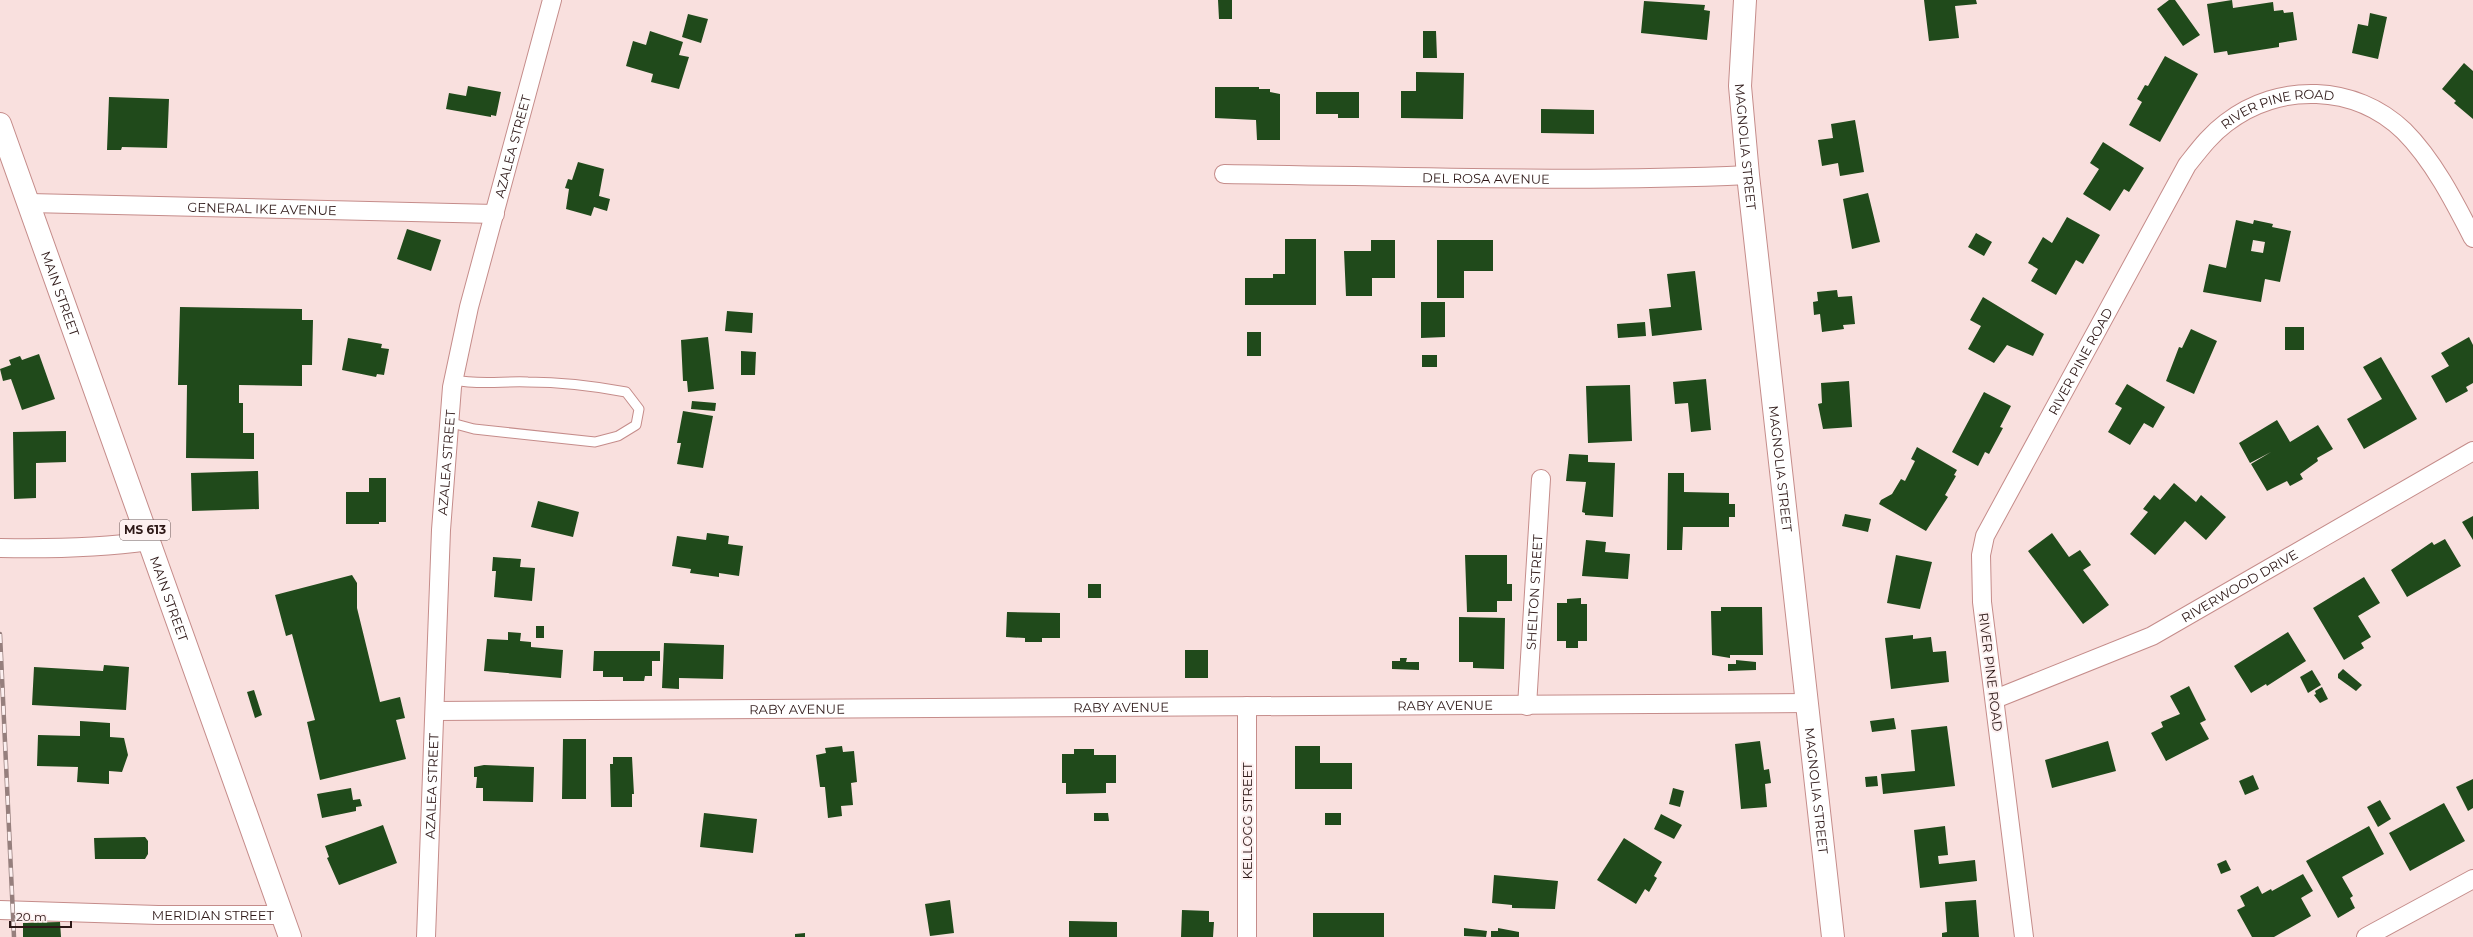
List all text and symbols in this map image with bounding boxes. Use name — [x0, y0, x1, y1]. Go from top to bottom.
street label: MAGNOLIA STREET — [1732, 83, 1760, 211]
street label: RIVER PINE ROAD — [2217, 86, 2336, 132]
street label: AZALEA STREET — [491, 93, 534, 199]
street label: DEL ROSA AVENUE — [1422, 169, 1550, 187]
street label: GENERAL IKE AVENUE — [187, 199, 337, 218]
street label: MAIN STREET — [38, 249, 83, 339]
street label: RIVER PINE ROAD — [2045, 305, 2116, 418]
street label: MAGNOLIA STREET — [1766, 405, 1796, 533]
street label: AZALEA STREET — [434, 409, 458, 516]
road number: MS 613 — [120, 520, 170, 540]
street label: SHELTON STREET — [1522, 533, 1546, 651]
street label: RIVERWOOD DRIVE — [2178, 546, 2300, 625]
street label: MAIN STREET — [147, 554, 192, 644]
street label: RIVER PINE ROAD — [1976, 612, 2006, 733]
street label: RABY AVENUE — [1397, 697, 1493, 713]
street label: RABY AVENUE — [1073, 699, 1169, 715]
street label: RABY AVENUE — [749, 701, 845, 717]
street label: MAGNOLIA STREET — [1802, 727, 1832, 855]
street label: AZALEA STREET — [422, 732, 442, 839]
street label: KELLOGG STREET — [1239, 762, 1255, 880]
scale bar — [10, 903, 71, 929]
street label: MERIDIAN STREET — [152, 907, 274, 923]
text: 20 m — [16, 909, 47, 924]

